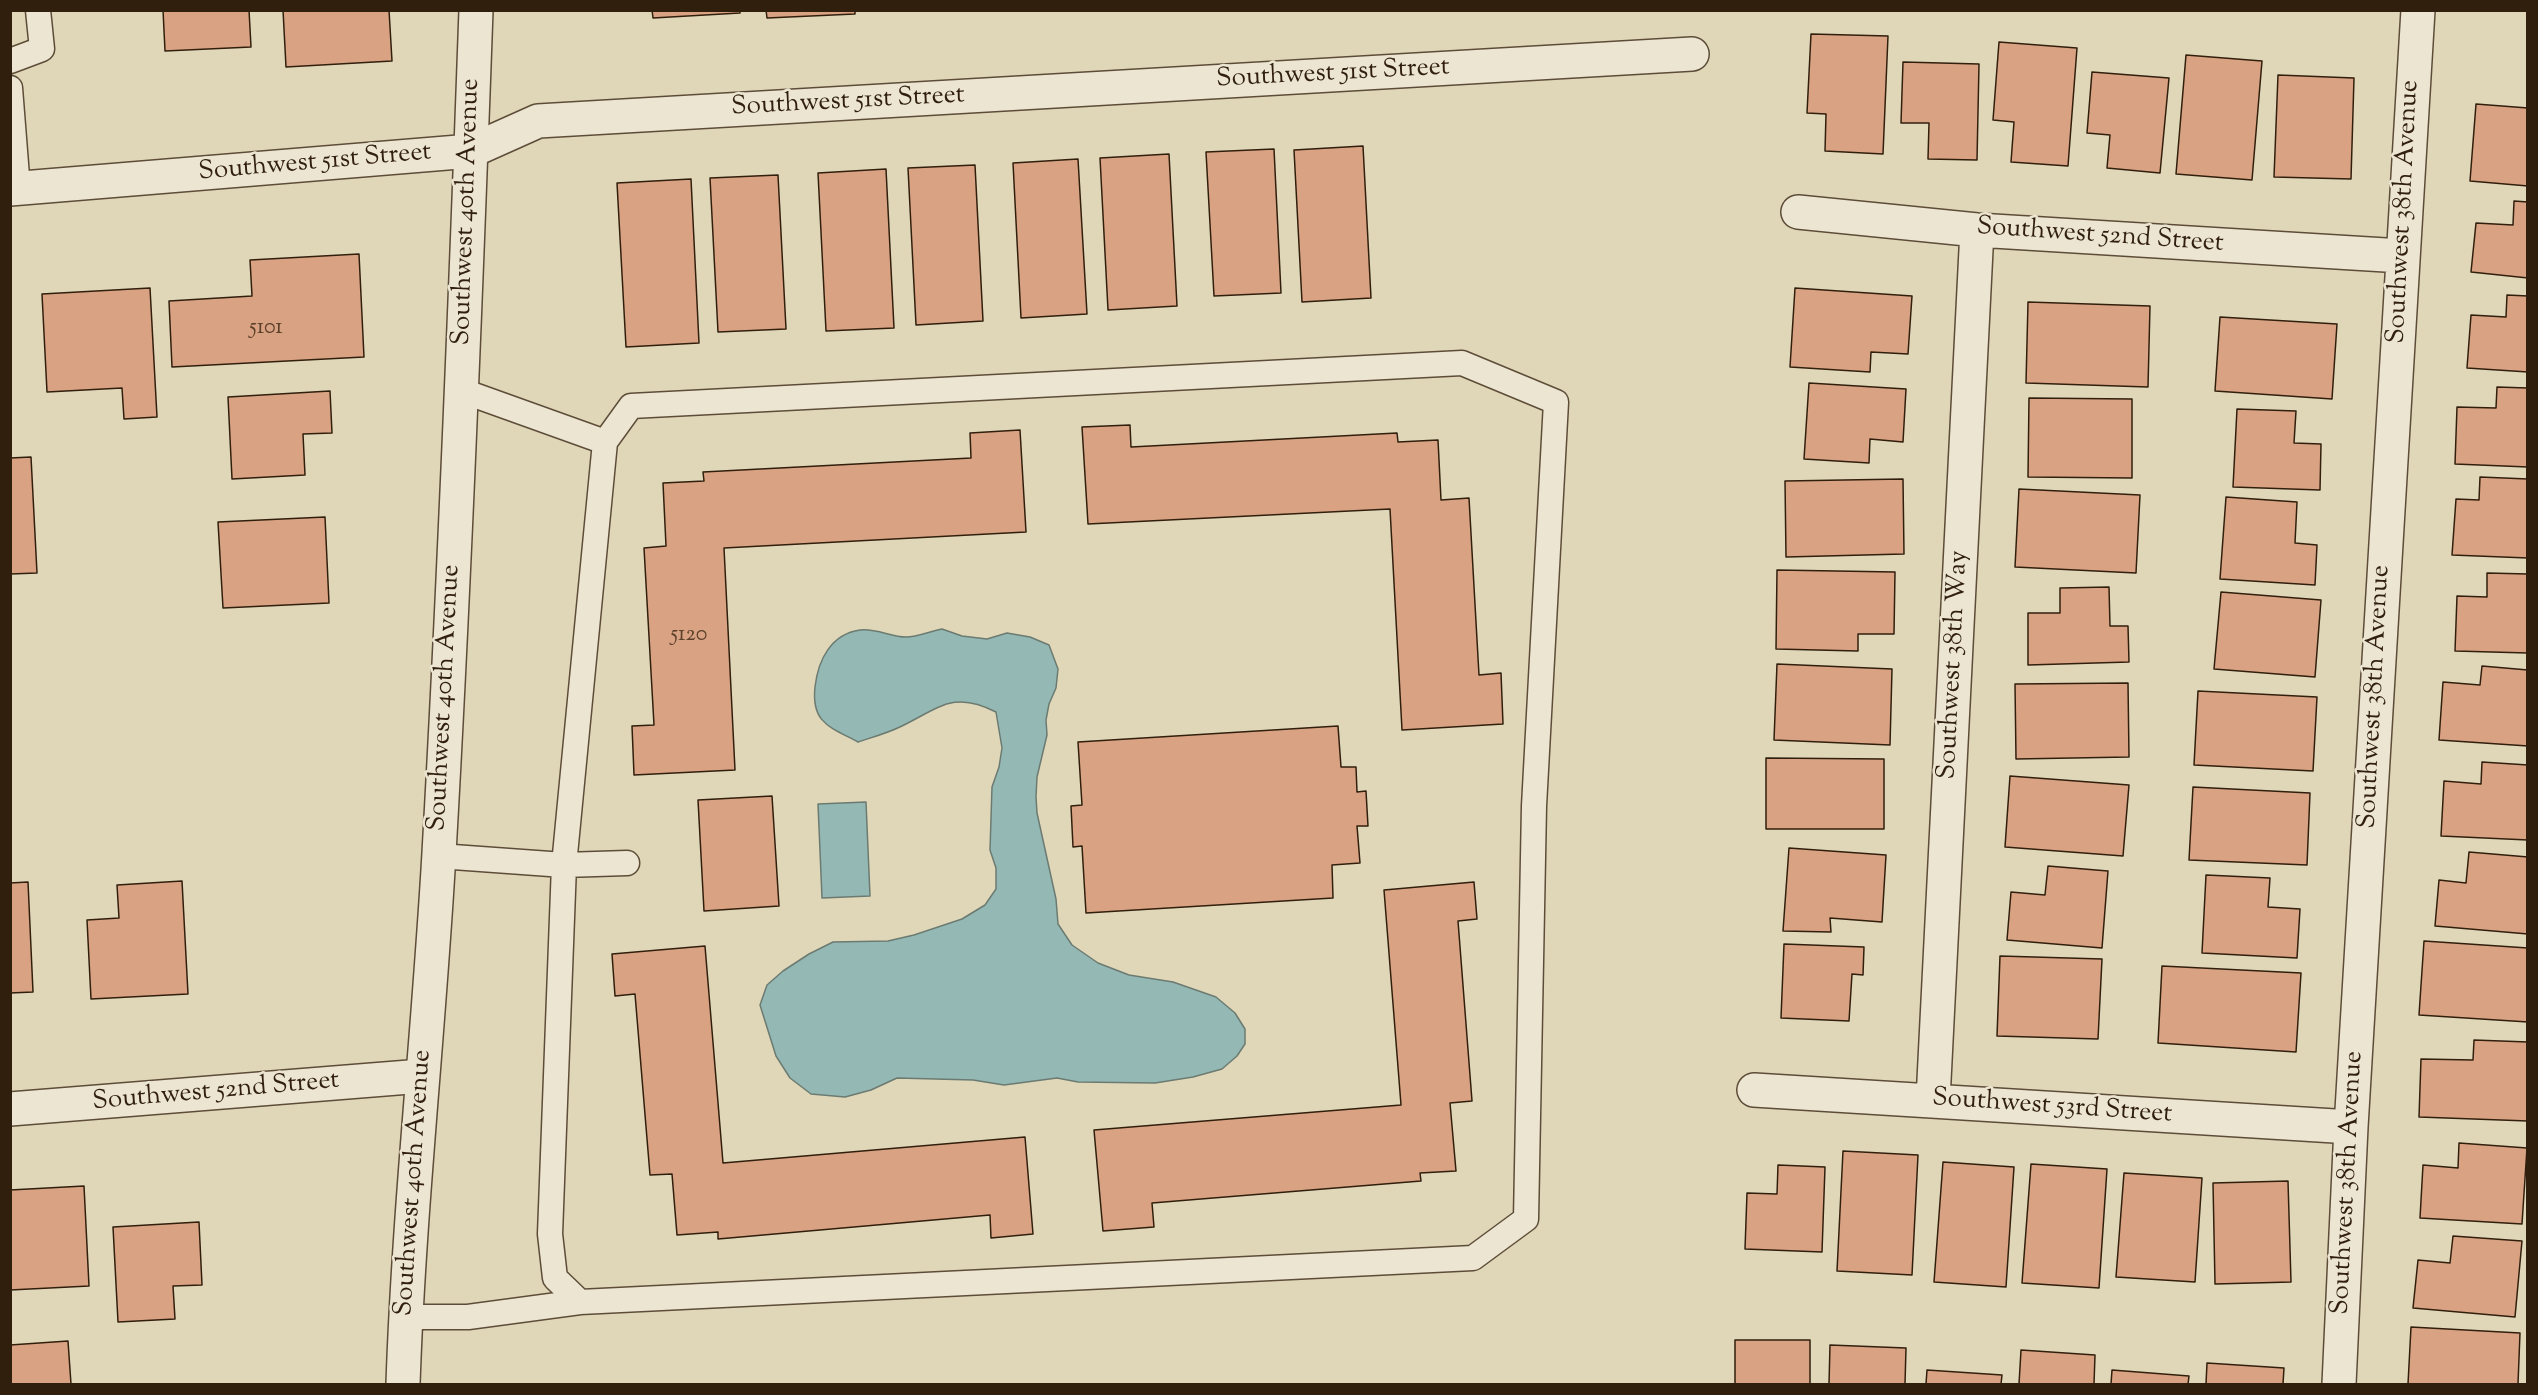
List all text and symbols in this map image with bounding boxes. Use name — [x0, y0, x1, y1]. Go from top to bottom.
street label: Southwest 51st Street — [1216, 53, 1450, 97]
street label: Southwest 40th Avenue — [448, 78, 488, 346]
street label: Southwest 38th Avenue — [2383, 79, 2427, 345]
street label: Southwest 51st Street — [731, 81, 965, 125]
street label: Southwest 51st Street — [197, 138, 433, 190]
street label: Southwest 52nd Street — [1975, 213, 2225, 261]
house number: 5101 — [249, 316, 283, 342]
street label: Southwest 38th Way — [1933, 550, 1977, 780]
street label: Southwest 40th Avenue — [423, 564, 469, 832]
street label: Southwest 38th Avenue — [2354, 564, 2398, 830]
house number: 5120 — [671, 623, 707, 649]
street label: Southwest 40th Avenue — [390, 1049, 440, 1317]
street label: Southwest 38th Avenue — [2327, 1050, 2371, 1316]
street label: Southwest 52nd Street — [91, 1067, 341, 1119]
street label: Southwest 53rd Street — [1931, 1084, 2173, 1132]

